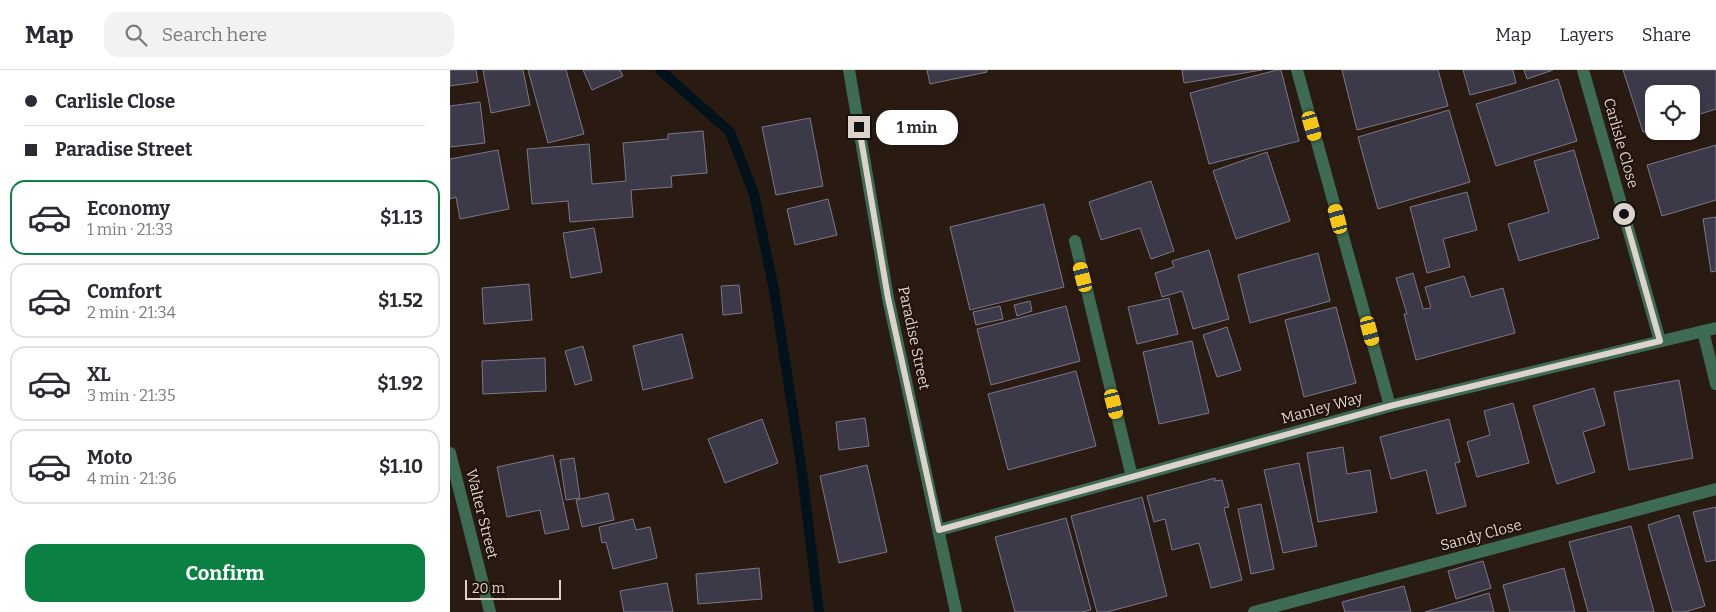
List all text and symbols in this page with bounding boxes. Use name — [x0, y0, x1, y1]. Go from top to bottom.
search box — [104, 12, 454, 57]
text: Map — [25, 21, 74, 49]
icon: search — [122, 21, 150, 49]
text: Search here — [162, 23, 267, 46]
text: Map — [1495, 24, 1531, 46]
text: Layers — [1559, 24, 1614, 46]
text: Share — [1642, 24, 1691, 46]
map controls — [1645, 85, 1700, 140]
button: locate — [1645, 85, 1700, 140]
text: Carlisle Close — [55, 90, 175, 113]
street label: Carlisle Close — [1600, 96, 1642, 190]
callout: 1 min — [876, 110, 959, 144]
car — [1300, 110, 1323, 142]
route end — [848, 116, 870, 138]
text: 1 min — [897, 118, 937, 137]
text: Paradise Street — [55, 138, 192, 161]
icon: car — [27, 195, 72, 240]
text: Economy — [87, 197, 170, 220]
car — [1326, 203, 1349, 235]
route start — [1613, 203, 1635, 225]
text: $1.13 — [380, 206, 423, 229]
text: 1 min · 21:33 — [87, 220, 173, 239]
car — [1072, 261, 1093, 293]
icon: car — [27, 278, 72, 323]
text: Comfort — [87, 280, 162, 303]
street label: Paradise Street — [894, 285, 934, 392]
text: $1.52 — [378, 289, 423, 312]
text: 2 min · 21:34 — [87, 303, 176, 322]
car — [1358, 315, 1381, 347]
icon: car — [27, 361, 72, 406]
text: XL — [87, 363, 111, 386]
text: $1.92 — [377, 372, 423, 395]
text: 3 min · 21:35 — [87, 386, 176, 405]
car — [1103, 388, 1124, 420]
street label: Manley Way — [1279, 388, 1365, 428]
icon: car — [27, 444, 72, 489]
text: Moto — [87, 446, 133, 469]
text: $1.10 — [379, 455, 423, 478]
street label: Walter Street — [462, 467, 502, 561]
text: 4 min · 21:36 — [87, 469, 177, 488]
street label: Sandy Close — [1438, 515, 1524, 555]
button: Confirm — [25, 544, 425, 602]
scale bar — [465, 577, 561, 600]
text: 20 m — [472, 580, 505, 597]

